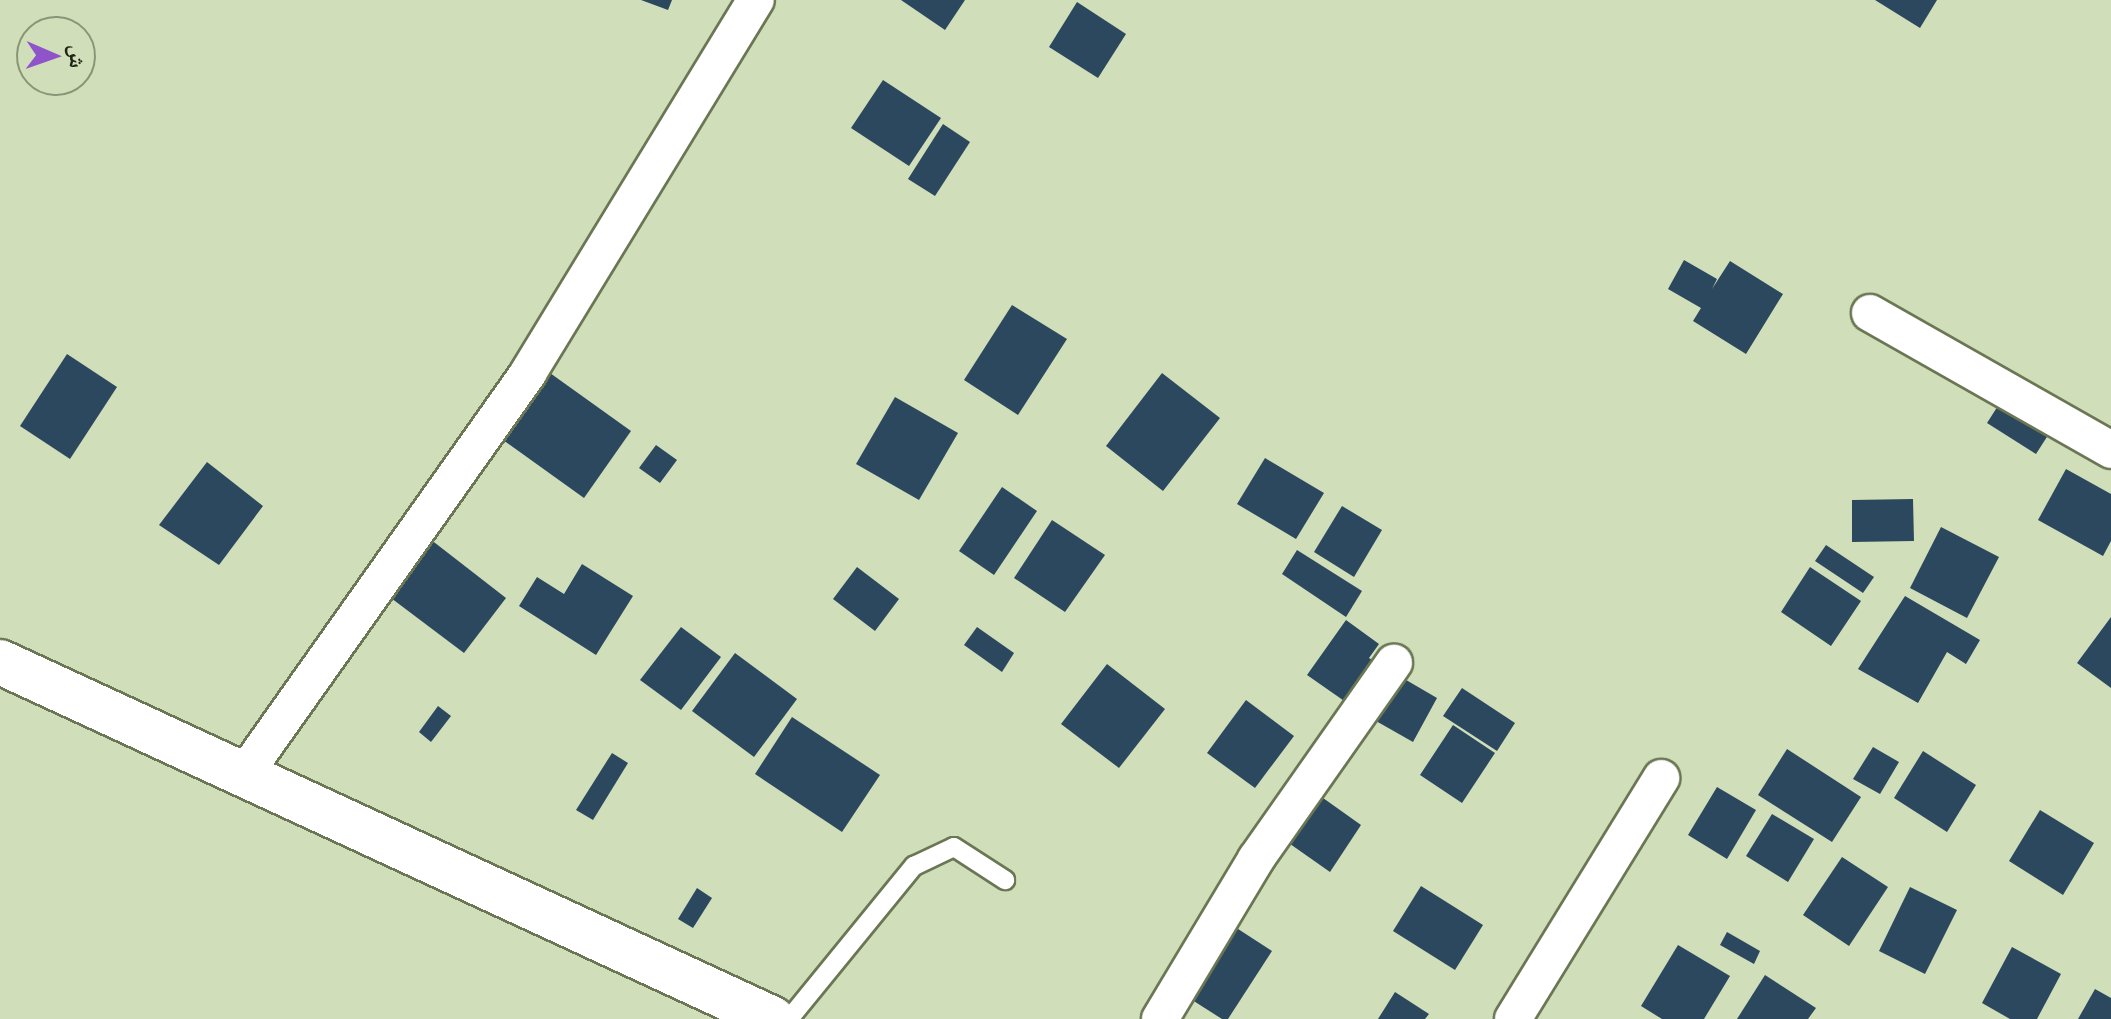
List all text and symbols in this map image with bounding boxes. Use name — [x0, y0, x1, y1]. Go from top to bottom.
north arrow — [16, 16, 96, 96]
text: ش — [64, 45, 92, 69]

